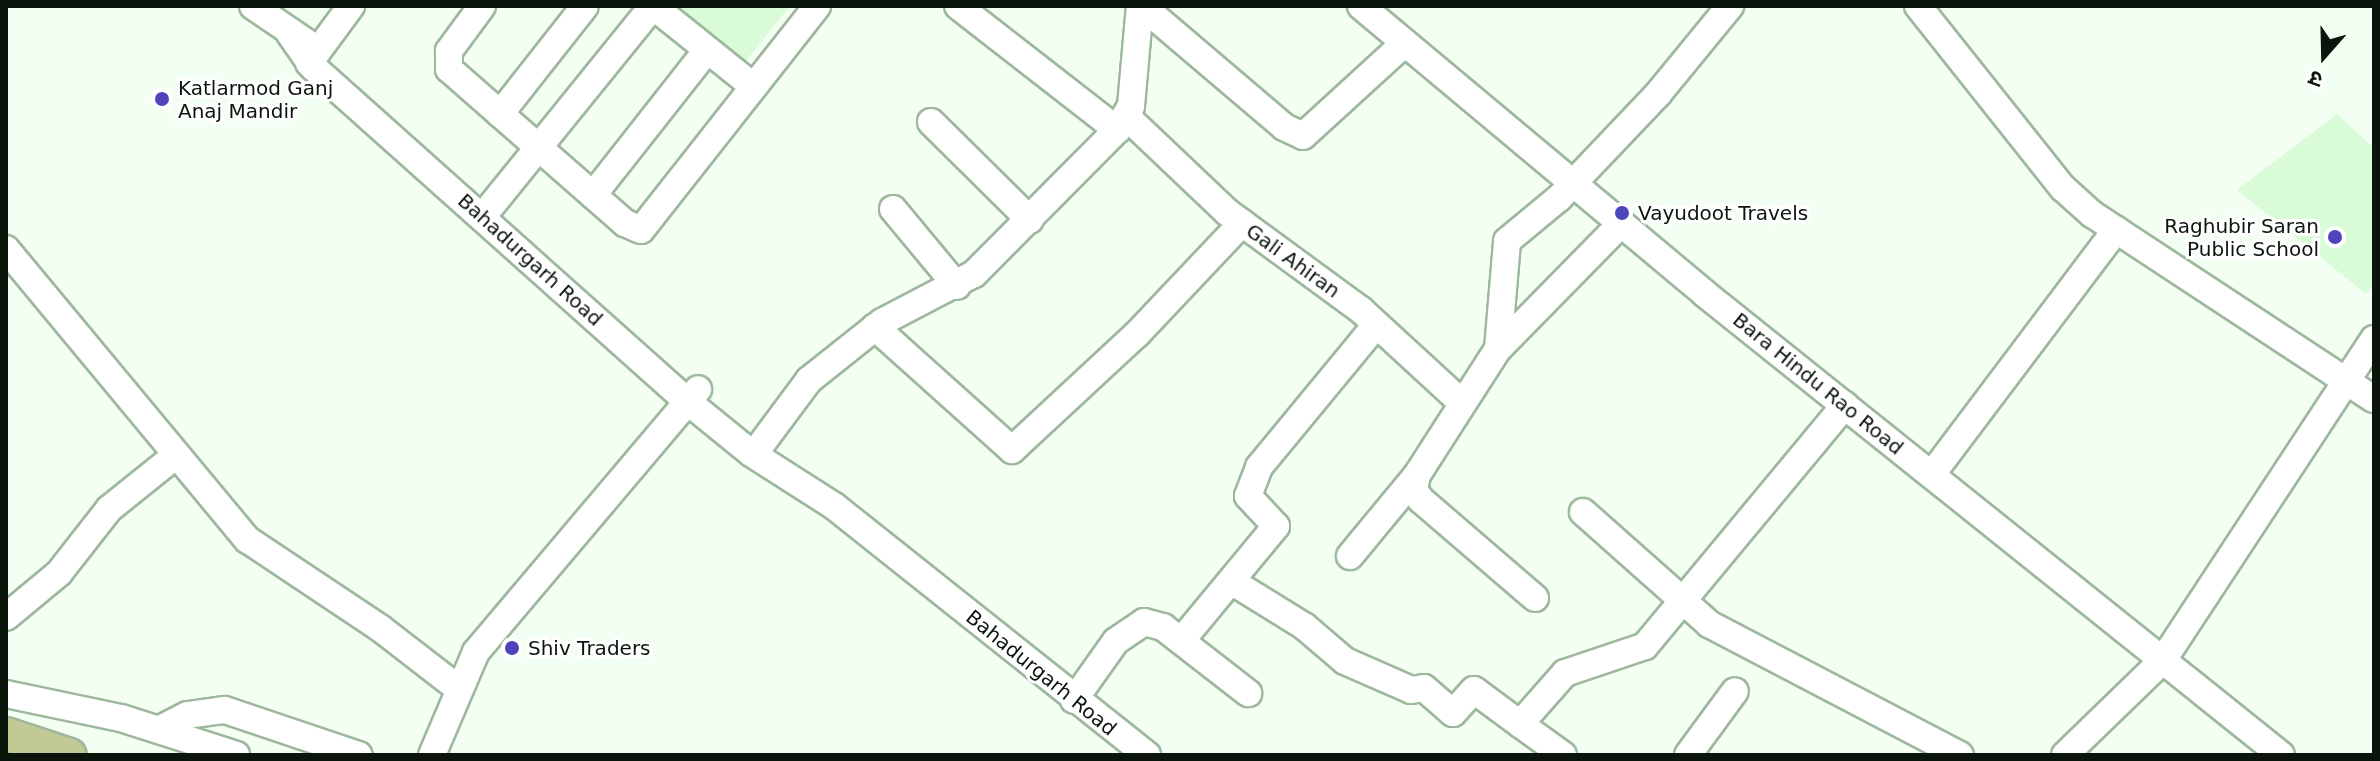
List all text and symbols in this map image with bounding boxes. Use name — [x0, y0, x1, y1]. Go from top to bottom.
north arrow — [2284, 16, 2364, 96]
text: उ — [2305, 65, 2326, 93]
place label: Katlarmod Ganj Anaj Mandir — [178, 76, 333, 123]
marker: Katlarmod Ganj Anaj Mandir — [153, 90, 171, 108]
street label: Bahadurgarh Road — [453, 189, 607, 331]
place label: Vayudoot Travels — [1638, 201, 1808, 225]
marker: Vayudoot Travels — [1613, 204, 1631, 222]
place label: Raghubir Saran Public School — [2164, 214, 2319, 261]
street label: Gali Ahiran — [1241, 219, 1345, 303]
marker: Raghubir Saran Public School — [2326, 228, 2344, 246]
street label: Bara Hindu Rao Road — [1728, 308, 1908, 460]
street label: Bahadurgarh Road — [961, 605, 1121, 741]
place label: Shiv Traders — [528, 636, 651, 660]
marker: Shiv Traders — [503, 639, 521, 657]

